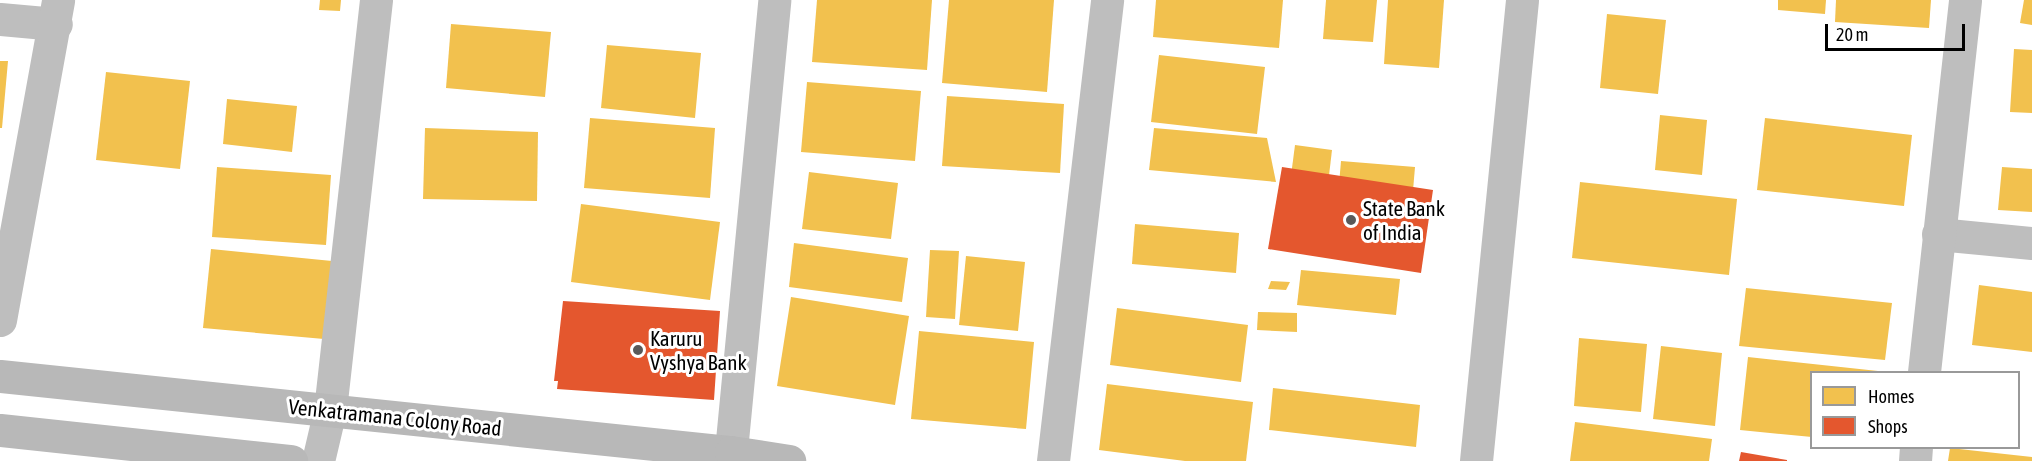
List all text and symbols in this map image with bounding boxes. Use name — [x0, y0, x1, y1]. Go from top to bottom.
scale bar — [1828, 12, 1968, 50]
text: 20 m — [1836, 24, 1868, 45]
place label: State Bank of India — [1363, 195, 1445, 245]
marker: State Bank of India — [1344, 213, 1358, 227]
place label: Karuru Vyshya Bank — [650, 325, 747, 375]
marker: Karuru Vyshya Bank — [631, 343, 645, 357]
legend — [1810, 371, 2020, 449]
text: Homes — [1868, 386, 1914, 407]
street label: Venkatramana Colony Road — [287, 393, 503, 441]
text: Shops — [1868, 416, 1908, 437]

